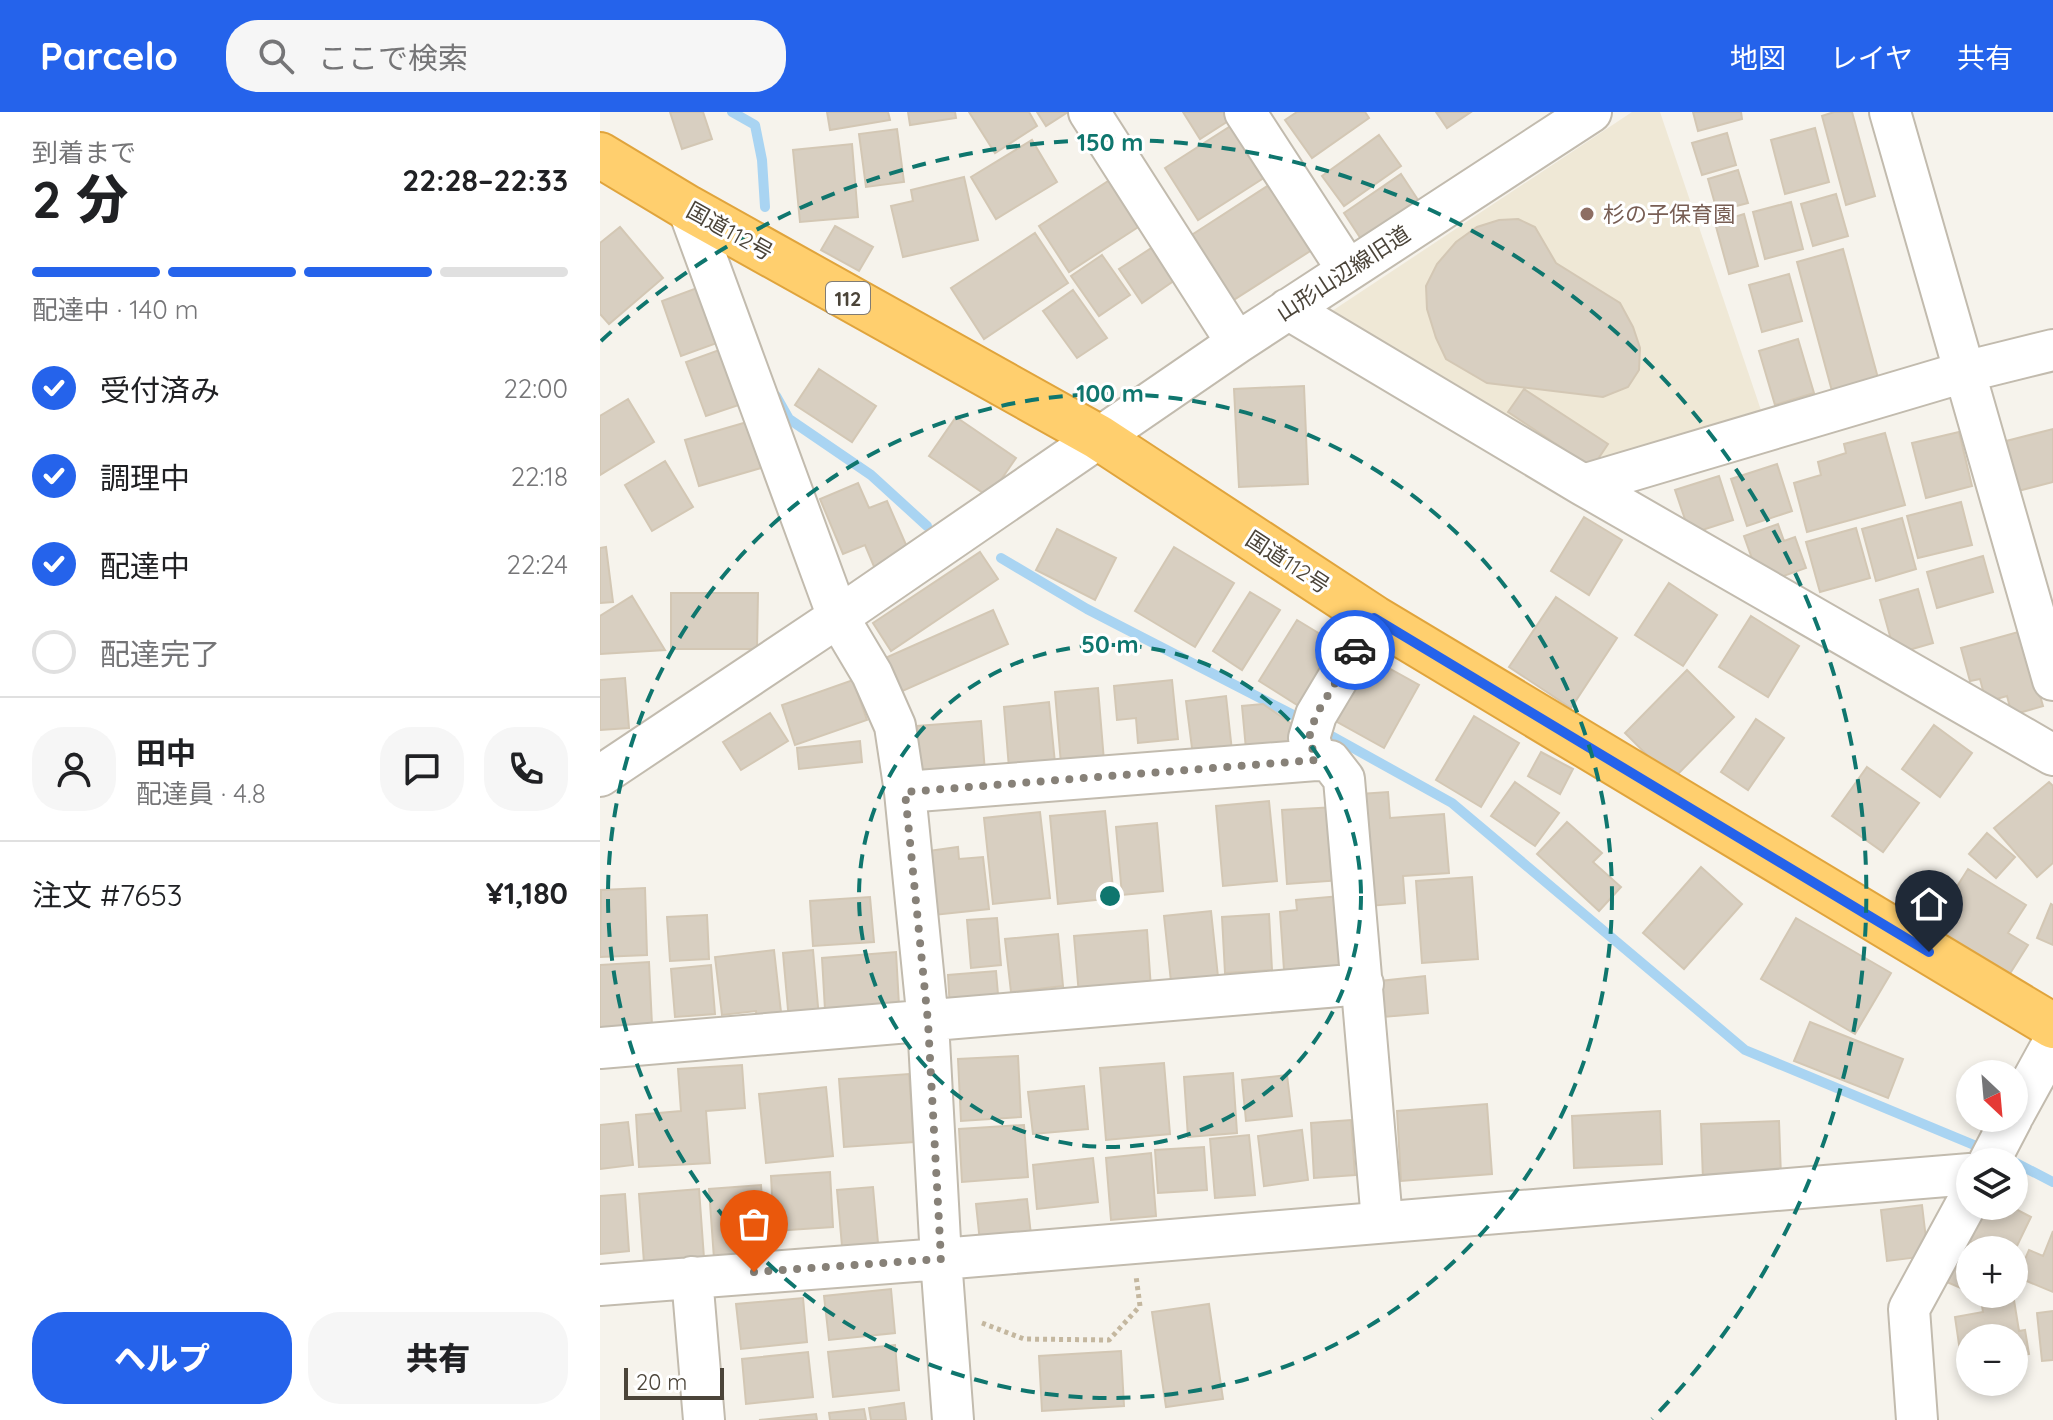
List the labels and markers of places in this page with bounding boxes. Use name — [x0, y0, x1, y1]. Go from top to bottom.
place label: 杉の子保育園 — [1603, 200, 1735, 228]
marker: 杉の子保育園 — [1578, 205, 1596, 223]
pin — [1895, 870, 1963, 952]
centre of rings — [1096, 882, 1124, 910]
pin — [720, 1190, 788, 1272]

